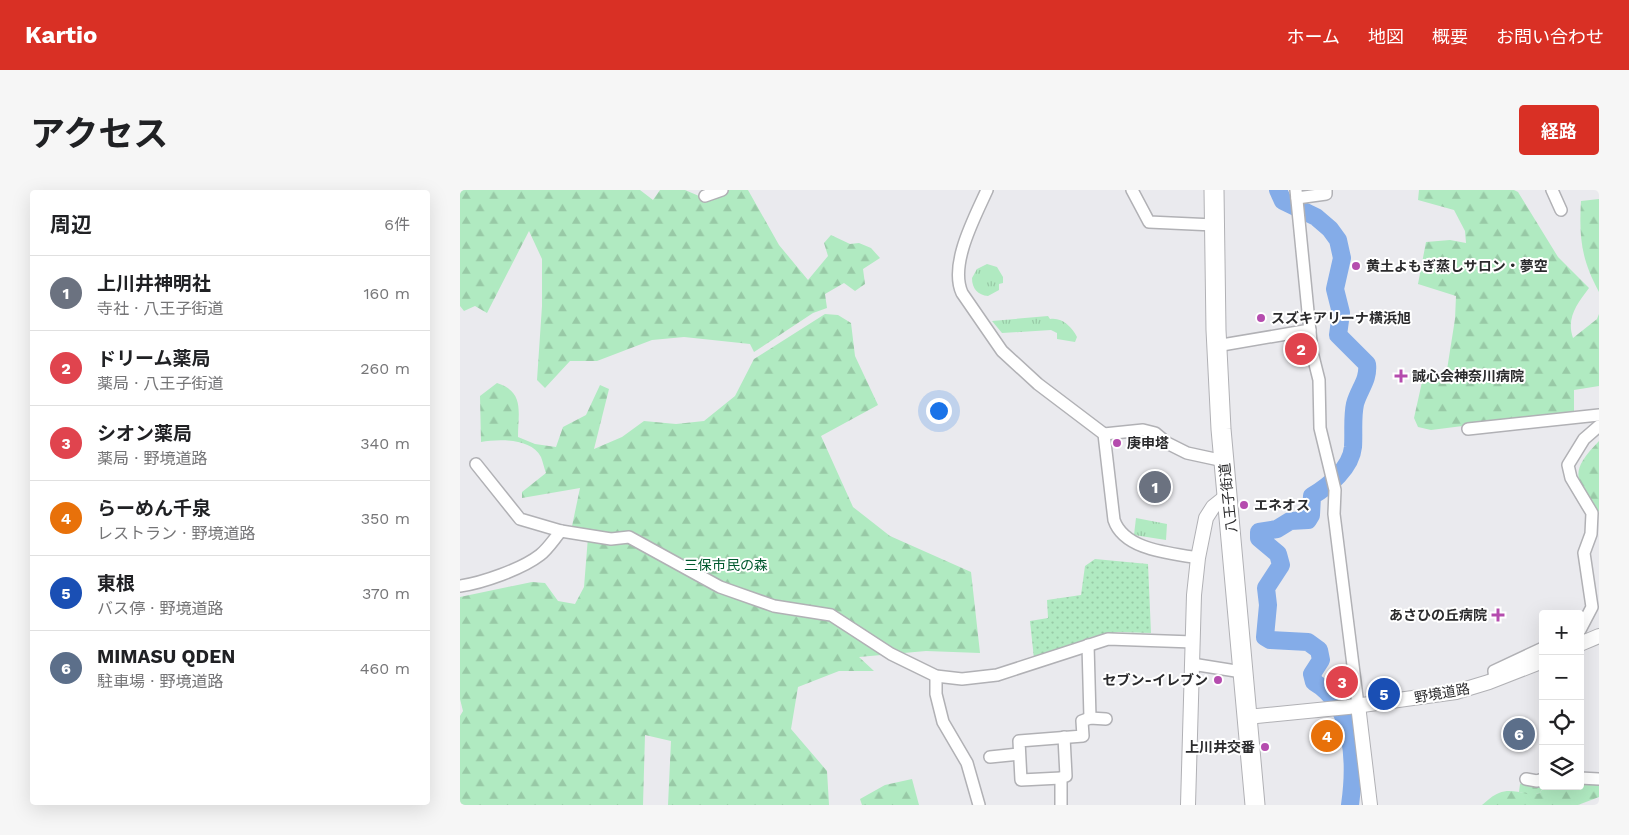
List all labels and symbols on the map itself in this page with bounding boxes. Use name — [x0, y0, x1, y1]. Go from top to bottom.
place label: 黄土よもぎ蒸しサロン・夢空 — [1366, 258, 1548, 274]
marker: 黄土よもぎ蒸しサロン・夢空 — [1350, 260, 1362, 272]
place label: スズキアリーナ横浜旭 — [1271, 310, 1411, 326]
marker: スズキアリーナ横浜旭 — [1255, 312, 1267, 324]
pin: 2 — [1285, 330, 1317, 368]
place label: 誠心会神奈川病院 — [1412, 368, 1524, 384]
marker: 誠心会神奈川病院 — [1394, 369, 1408, 383]
your location — [926, 398, 952, 424]
place label: 庚申塔 — [1127, 435, 1169, 451]
marker: 庚申塔 — [1111, 437, 1123, 449]
street label: 八王子街道 — [1216, 462, 1240, 534]
pin: 1 — [1139, 468, 1171, 506]
place label: エネオス — [1254, 497, 1310, 513]
marker: エネオス — [1238, 499, 1250, 511]
park label: 三保市民の森 — [684, 557, 768, 573]
place label: あさひの丘病院 — [1389, 607, 1487, 623]
marker: あさひの丘病院 — [1491, 608, 1505, 622]
pin: 3 — [1326, 663, 1358, 701]
place label: セブン-イレブン — [1103, 672, 1208, 688]
marker: セブン-イレブン — [1212, 674, 1224, 686]
pin: 5 — [1368, 675, 1400, 713]
street label: 野境道路 — [1413, 680, 1471, 706]
pin: 6 — [1503, 715, 1535, 753]
pin: 4 — [1311, 717, 1343, 755]
place label: 上川井交番 — [1185, 739, 1255, 755]
marker: 上川井交番 — [1259, 741, 1271, 753]

